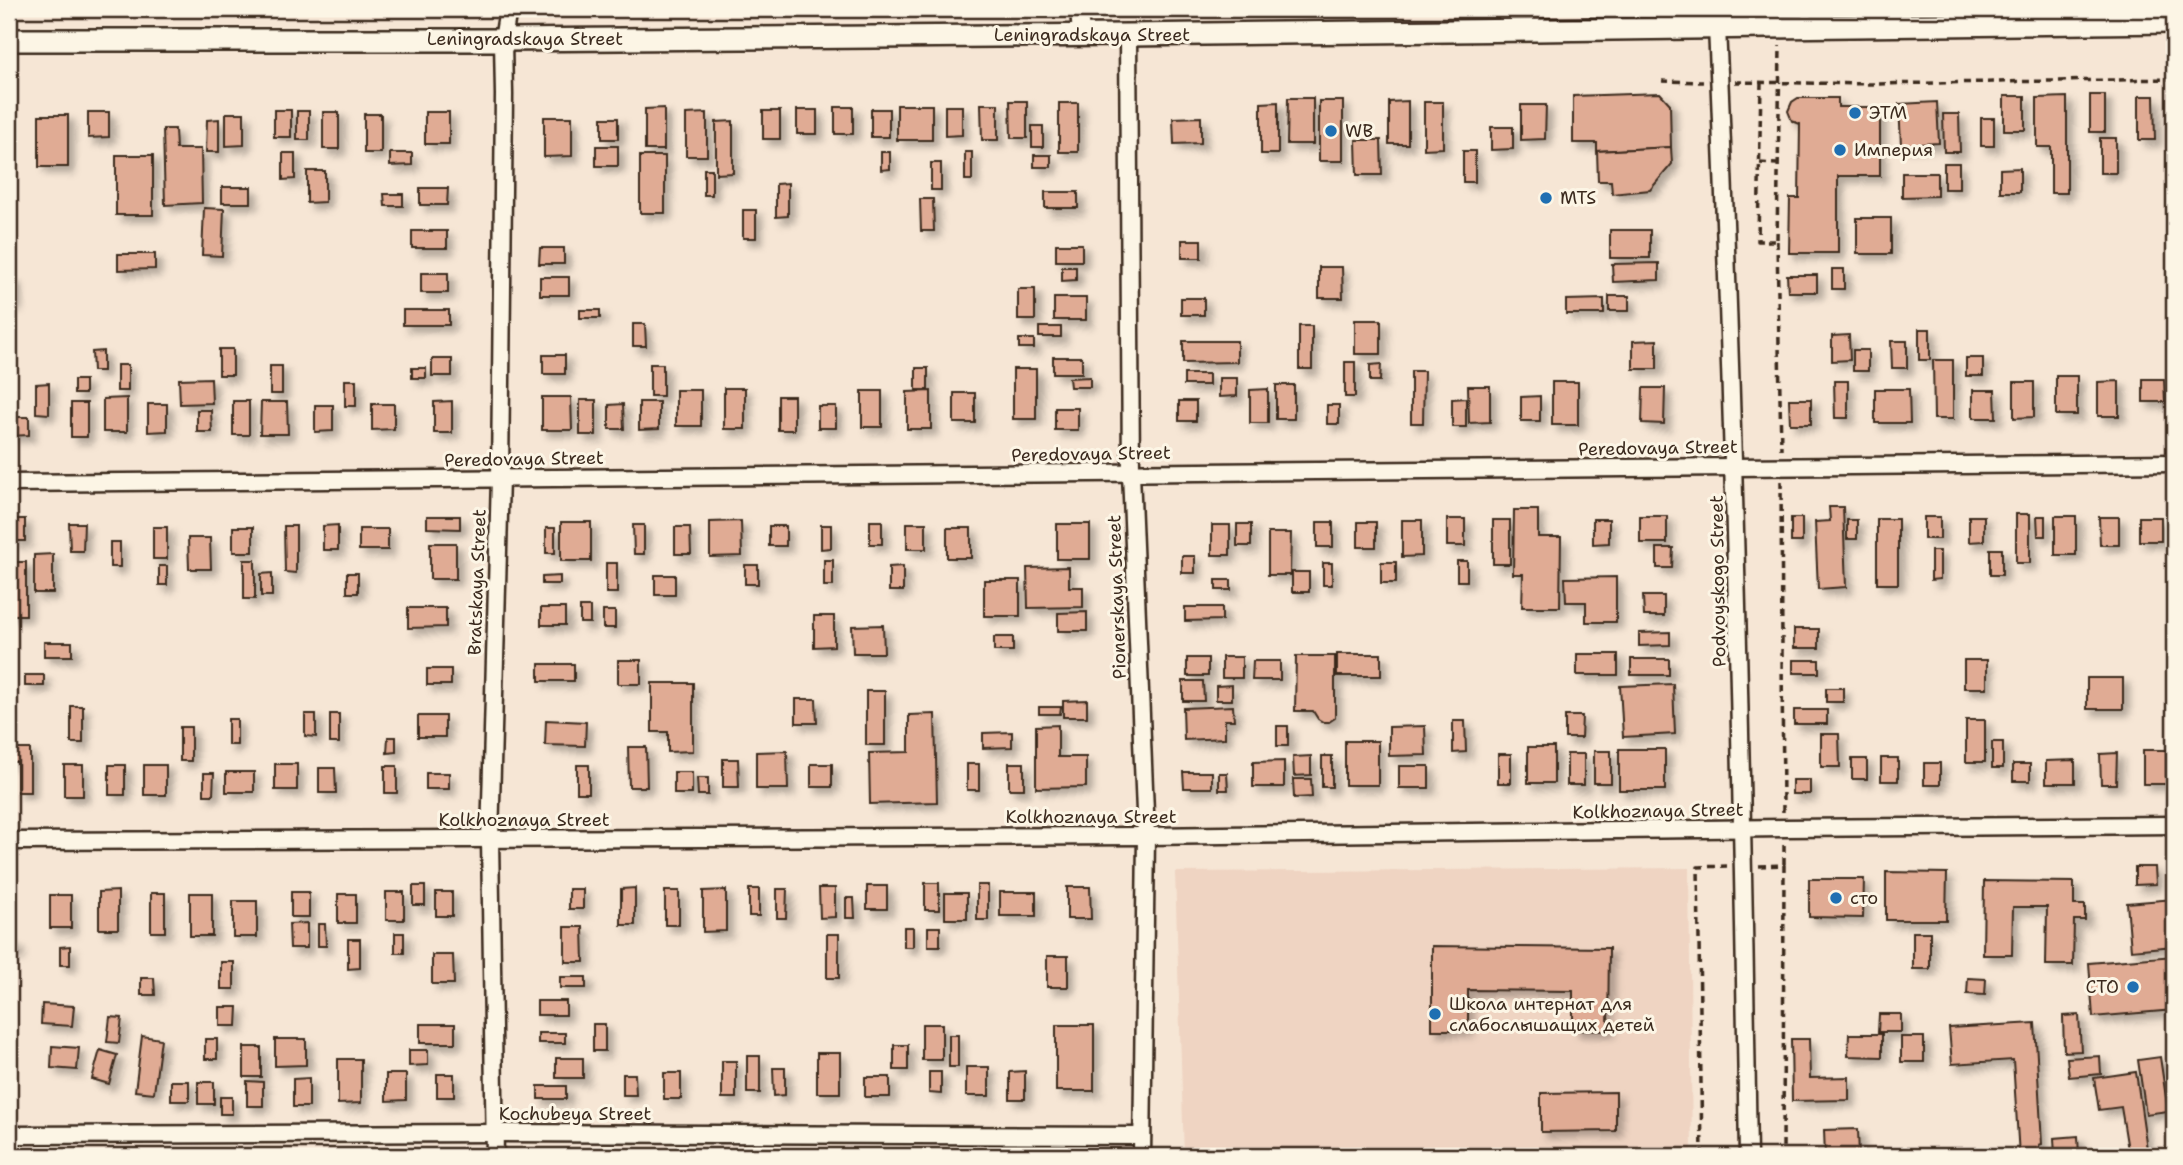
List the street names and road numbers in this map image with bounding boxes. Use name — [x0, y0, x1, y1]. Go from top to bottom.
street label: Leningradskaya Street — [994, 23, 1190, 47]
street label: Leningradskaya Street — [427, 27, 623, 51]
street label: Peredovaya Street — [1578, 435, 1738, 461]
street label: Peredovaya Street — [1011, 441, 1171, 467]
street label: Peredovaya Street — [444, 446, 604, 472]
street label: Podvoyskogo Street — [1704, 495, 1732, 667]
street label: Bratskaya Street — [462, 508, 492, 656]
street label: Pionerskaya Street — [1102, 514, 1132, 680]
street label: Kolkhoznaya Street — [1572, 798, 1744, 824]
street label: Kolkhoznaya Street — [1005, 805, 1177, 829]
street label: Kolkhoznaya Street — [438, 808, 610, 832]
street label: Kochubeya Street — [499, 1102, 651, 1126]

